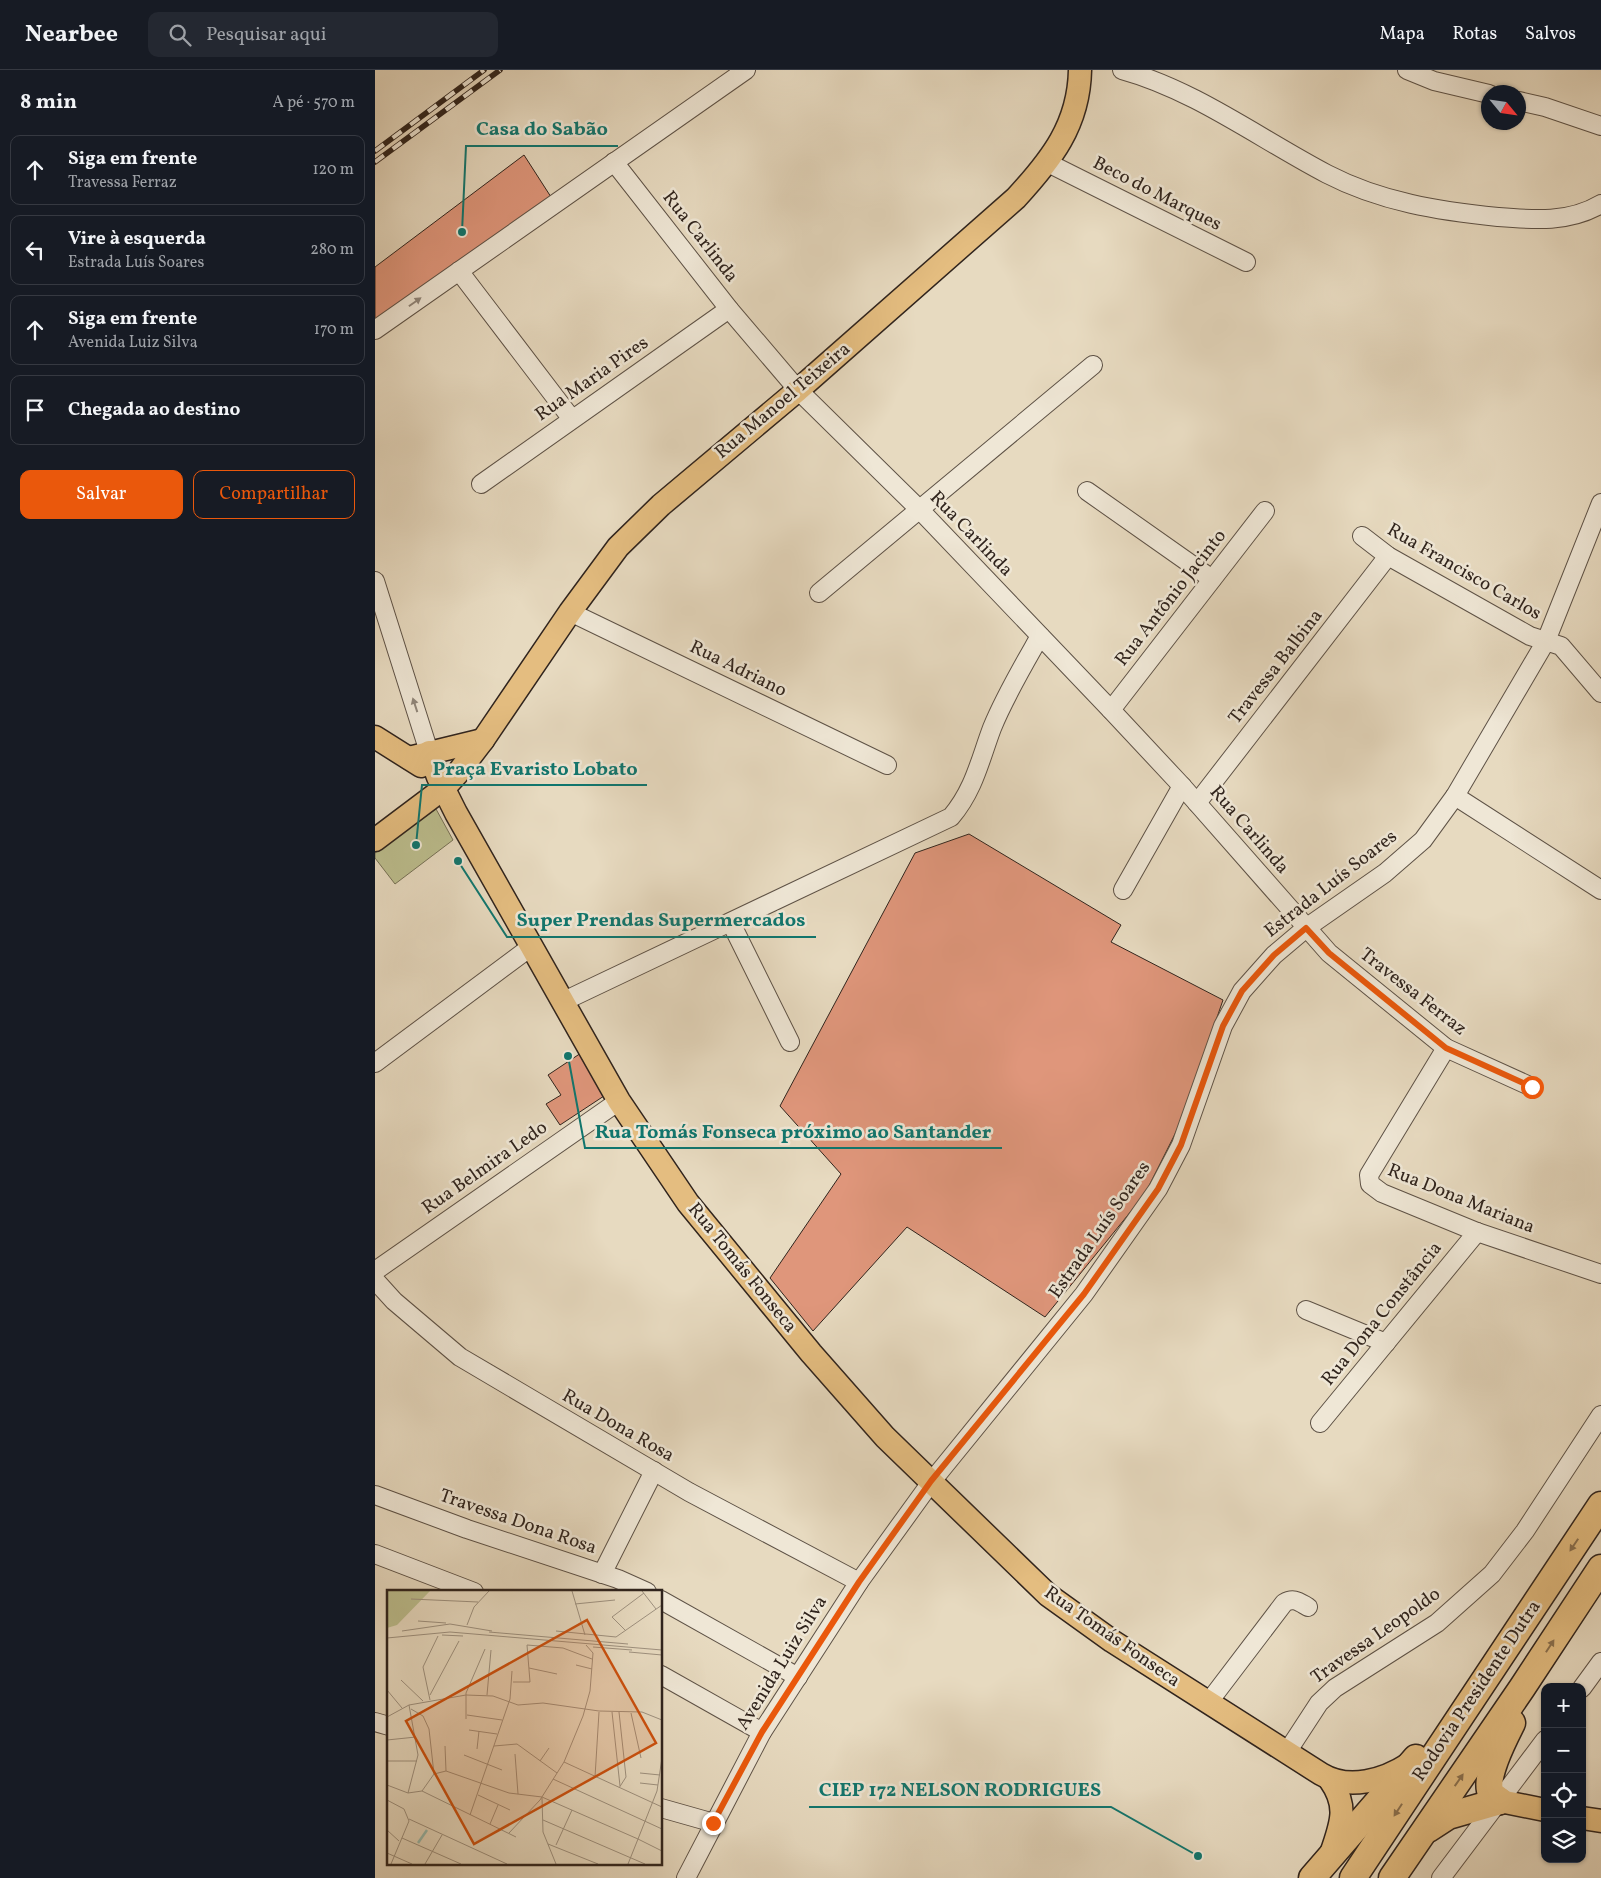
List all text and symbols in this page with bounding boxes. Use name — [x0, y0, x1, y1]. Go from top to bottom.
search box — [148, 12, 498, 57]
text: Nearbee — [25, 18, 118, 52]
icon: search — [166, 21, 194, 49]
text: Pesquisar aqui — [206, 22, 326, 48]
text: Mapa — [1380, 22, 1425, 47]
text: Rotas — [1453, 22, 1497, 47]
text: Salvos — [1525, 22, 1576, 47]
north arrow — [1481, 85, 1526, 130]
text: 8 min — [20, 88, 77, 117]
text: A pé · 570 m — [272, 92, 355, 114]
callout: Casa do Sabão — [466, 111, 618, 146]
text: Casa do Sabão — [476, 116, 608, 144]
text: Siga em frente — [68, 146, 197, 172]
street label: Beco do Marques — [1088, 150, 1226, 238]
icon: ahead — [21, 156, 49, 184]
text: 120 m — [312, 159, 354, 181]
text: Travessa Ferraz — [68, 172, 177, 194]
street label: Rua Carlinda — [656, 186, 744, 288]
text: Vire à esquerda — [68, 226, 206, 252]
icon: left — [21, 236, 49, 264]
text: 280 m — [310, 239, 354, 261]
text: Estrada Luís Soares — [68, 252, 204, 274]
one-way arrow — [408, 297, 422, 307]
text: Siga em frente — [68, 306, 197, 332]
icon: ahead — [21, 316, 49, 344]
text: 170 m — [314, 319, 354, 341]
street label: Rua Maria Pires — [530, 330, 654, 428]
text: Avenida Luiz Silva — [68, 332, 198, 354]
street label: Rua Manoel Teixeira — [710, 337, 856, 465]
icon: arrive — [21, 396, 49, 424]
text: Chegada ao destino — [68, 397, 240, 423]
button: Salvar — [20, 470, 183, 519]
button: Compartilhar — [193, 470, 355, 519]
street label: Rua Carlinda — [924, 486, 1018, 582]
street label: Rua Francisco Carlos — [1382, 517, 1546, 627]
street label: Rua Antônio Jacinto — [1109, 524, 1233, 672]
street label: Travessa Balbina — [1223, 604, 1329, 730]
street label: Rua Adriano — [685, 634, 791, 704]
one-way arrow — [410, 698, 418, 713]
callout: Praça Evaristo Lobato — [422, 750, 647, 785]
text: Praça Evaristo Lobato — [432, 756, 638, 784]
street label: Rua Carlinda — [1203, 780, 1295, 880]
street label: Estrada Luís Soares — [1259, 824, 1403, 944]
callout: Super Prendas Supermercados — [507, 902, 816, 937]
text: Super Prendas Supermercados — [517, 907, 805, 935]
street label: Travessa Ferraz — [1354, 942, 1472, 1042]
route start — [1521, 1076, 1544, 1099]
callout: Rua Tomás Fonseca próximo ao Santander — [585, 1113, 1002, 1148]
street label: Rua Belmira Ledo — [417, 1115, 553, 1221]
text: Rua Tomás Fonseca próximo ao Santander — [595, 1119, 992, 1147]
street label: Estrada Luís Soares — [1043, 1156, 1157, 1304]
street label: Rua Dona Mariana — [1384, 1158, 1538, 1240]
street label: Rua Tomás Fonseca — [681, 1197, 803, 1339]
street label: Rua Dona Constância — [1316, 1236, 1448, 1392]
street label: Rua Dona Rosa — [557, 1383, 679, 1469]
street label: Travessa Dona Rosa — [436, 1483, 600, 1561]
one-way arrow — [1569, 1539, 1579, 1552]
street label: Rua Tomás Fonseca — [1039, 1580, 1185, 1694]
street label: Travessa Leopoldo — [1306, 1582, 1446, 1690]
inset map — [387, 1590, 663, 1866]
street label: Avenida Luiz Silva — [730, 1591, 834, 1735]
street label: Rodovia Presidente Dutra — [1407, 1595, 1547, 1787]
one-way arrow — [1545, 1639, 1555, 1652]
map controls — [1541, 1683, 1586, 1863]
button: + — [1541, 1683, 1586, 1728]
button: − — [1541, 1728, 1586, 1773]
callout: CIEP 172 NELSON RODRIGUES — [809, 1772, 1111, 1807]
one-way arrow — [1454, 1773, 1464, 1787]
button: locate — [1541, 1773, 1586, 1818]
text: CIEP 172 NELSON RODRIGUES — [819, 1777, 1101, 1805]
one-way arrow — [1393, 1803, 1403, 1817]
route end — [702, 1812, 725, 1835]
button: layers — [1541, 1818, 1586, 1863]

